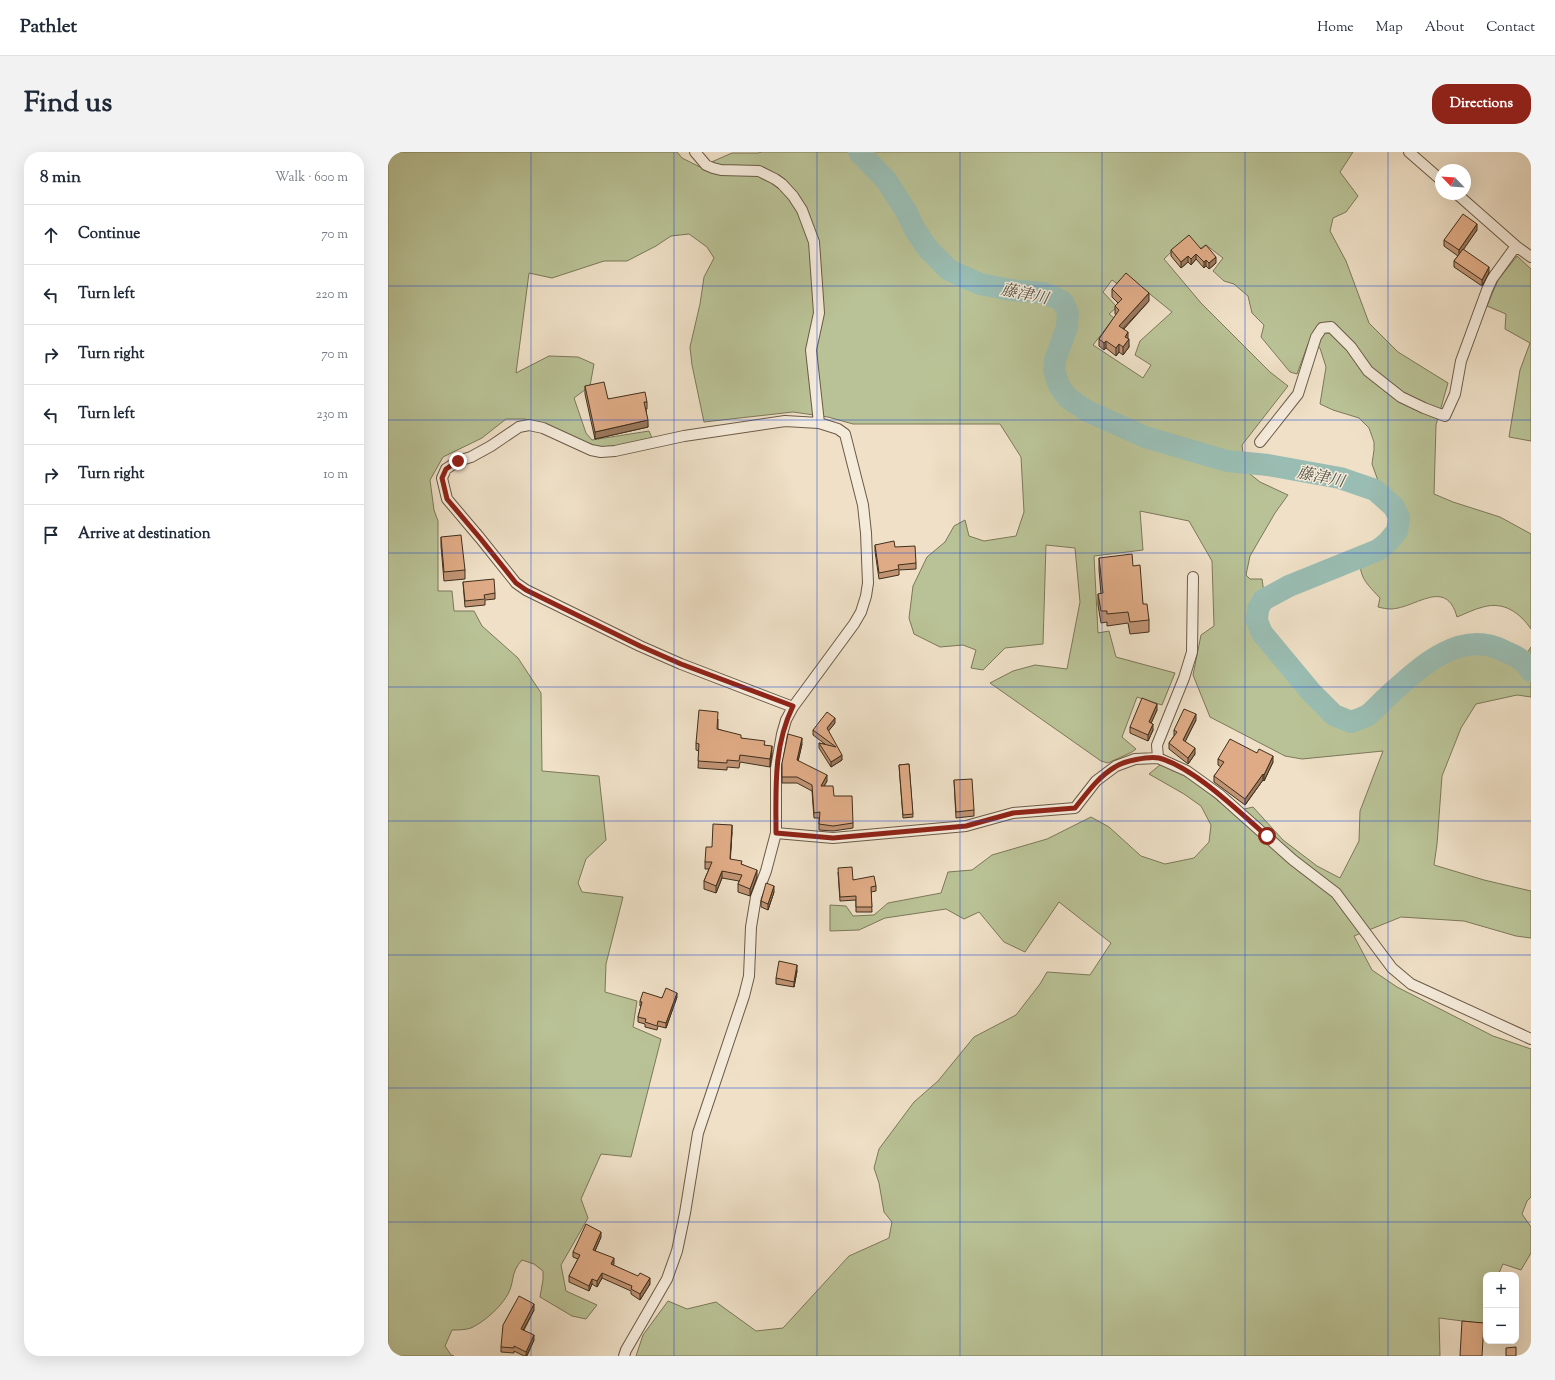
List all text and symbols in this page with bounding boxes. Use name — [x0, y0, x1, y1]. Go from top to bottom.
text: Pathlet — [20, 14, 77, 41]
text: Home — [1317, 18, 1354, 38]
text: Map — [1376, 18, 1403, 38]
text: About — [1425, 18, 1464, 38]
text: Contact — [1486, 18, 1535, 38]
text: Find us — [24, 84, 112, 124]
button: Directions — [1432, 84, 1531, 124]
north arrow — [1435, 164, 1471, 200]
text: 8 min — [40, 166, 81, 190]
text: Walk · 600 m — [275, 169, 348, 187]
icon: ahead — [40, 224, 62, 246]
text: Continue — [78, 224, 140, 245]
text: 70 m — [321, 226, 348, 244]
water label: 藤津川 — [999, 279, 1052, 312]
icon: left — [40, 284, 62, 306]
text: Turn left — [78, 284, 135, 305]
text: 220 m — [315, 286, 348, 304]
icon: right — [40, 344, 62, 366]
text: Turn right — [78, 344, 144, 365]
text: 70 m — [321, 346, 348, 364]
icon: left — [40, 404, 62, 426]
text: Turn left — [78, 404, 135, 425]
text: 230 m — [316, 406, 348, 424]
route end — [449, 452, 467, 470]
water label: 藤津川 — [1295, 462, 1348, 495]
icon: right — [40, 464, 62, 486]
text: Turn right — [78, 464, 144, 485]
text: 10 m — [323, 466, 348, 484]
icon: arrive — [40, 524, 62, 546]
text: Arrive at destination — [78, 524, 211, 545]
route start — [1258, 827, 1276, 845]
map controls — [1483, 1272, 1519, 1344]
button: + — [1483, 1272, 1519, 1308]
button: − — [1483, 1308, 1519, 1344]

